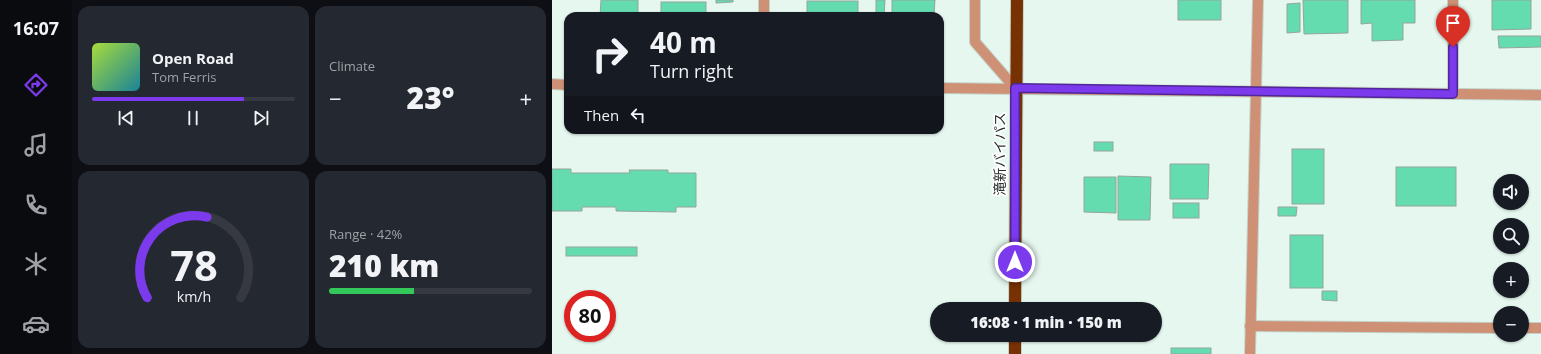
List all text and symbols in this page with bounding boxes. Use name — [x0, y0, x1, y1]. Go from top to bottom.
pin — [1436, 6, 1470, 47]
icon: arrive — [1442, 12, 1464, 34]
text: 16:07 — [13, 16, 59, 40]
text: 40 m — [650, 23, 717, 61]
icon: right — [584, 28, 636, 80]
text: Open Road — [152, 48, 234, 68]
text: Climate — [329, 57, 375, 75]
text: Turn right — [650, 59, 733, 83]
text: Tom Ferris — [152, 68, 217, 86]
icon: directions — [22, 71, 50, 99]
text: 23° — [407, 77, 454, 118]
text: − — [329, 83, 342, 113]
text: + — [519, 83, 532, 113]
icon: left — [627, 104, 649, 126]
text: Then — [584, 105, 619, 125]
icon: previous — [115, 107, 137, 129]
icon: pause — [182, 107, 204, 129]
icon: next — [250, 107, 272, 129]
street label: 滝新バイパス — [990, 112, 1009, 196]
icon: music — [22, 131, 50, 159]
map controls — [1493, 174, 1529, 342]
button: sound — [1493, 174, 1529, 210]
icon: phone — [22, 191, 50, 219]
button: search — [1493, 218, 1529, 254]
text: Range · 42% — [329, 225, 402, 243]
text: 78 — [170, 236, 217, 292]
position arrow — [994, 241, 1036, 283]
text: 210 km — [329, 245, 439, 286]
icon: climate — [22, 250, 50, 278]
button: + — [1493, 262, 1529, 298]
text: km/h — [176, 286, 211, 305]
speed limit sign: 80 — [564, 290, 616, 342]
button: − — [1493, 306, 1529, 342]
icon: car — [22, 310, 50, 338]
text: 16:08 · 1 min · 150 m — [970, 312, 1122, 332]

